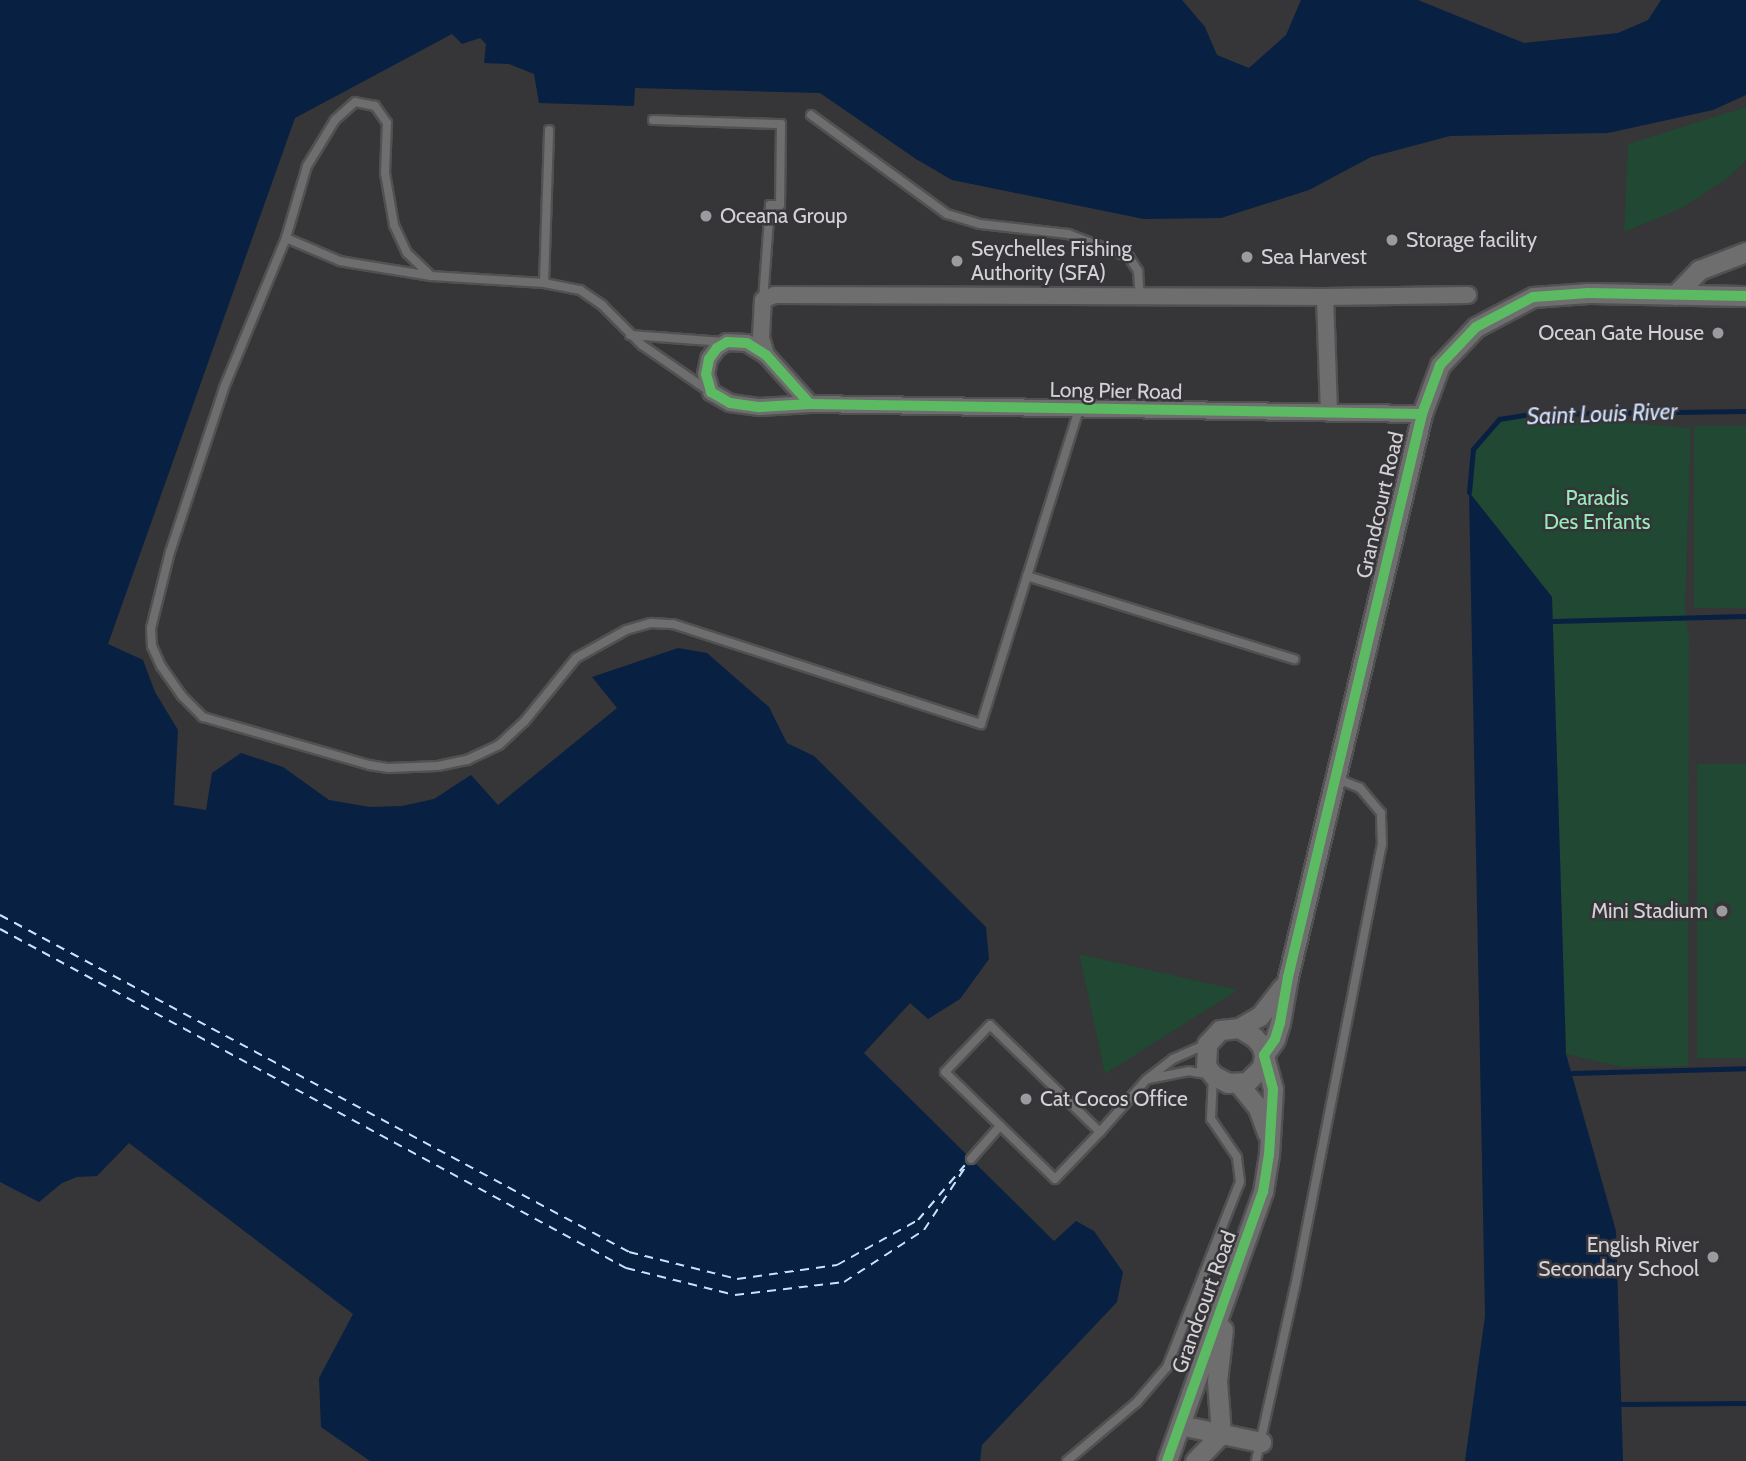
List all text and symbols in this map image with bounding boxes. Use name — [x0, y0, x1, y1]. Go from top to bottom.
place label: Oceana Group — [720, 203, 847, 229]
marker: Oceana Group — [698, 208, 714, 224]
place label: Storage facility — [1406, 227, 1537, 253]
marker: Storage facility — [1384, 232, 1400, 248]
place label: Seychelles Fishing Authority (SFA) — [971, 236, 1132, 286]
place label: Sea Harvest — [1261, 244, 1367, 270]
marker: Sea Harvest — [1239, 249, 1255, 265]
marker: Seychelles Fishing Authority (SFA) — [949, 253, 965, 269]
place label: Ocean Gate House — [1538, 320, 1704, 346]
marker: Ocean Gate House — [1710, 325, 1726, 341]
street label: Long Pier Road — [1049, 377, 1183, 405]
water label: Saint Louis River — [1526, 398, 1678, 430]
street label: Grandcourt Road — [1351, 429, 1409, 581]
park label: Paradis Des Enfants — [1544, 485, 1650, 535]
place label: Mini Stadium — [1591, 898, 1708, 924]
marker: Mini Stadium — [1714, 903, 1730, 919]
place label: Cat Cocos Office — [1040, 1086, 1188, 1112]
marker: Cat Cocos Office — [1018, 1091, 1034, 1107]
street label: Grandcourt Road — [1167, 1227, 1241, 1377]
place label: English River Secondary School — [1538, 1232, 1699, 1282]
marker: English River Secondary School — [1705, 1249, 1721, 1265]

